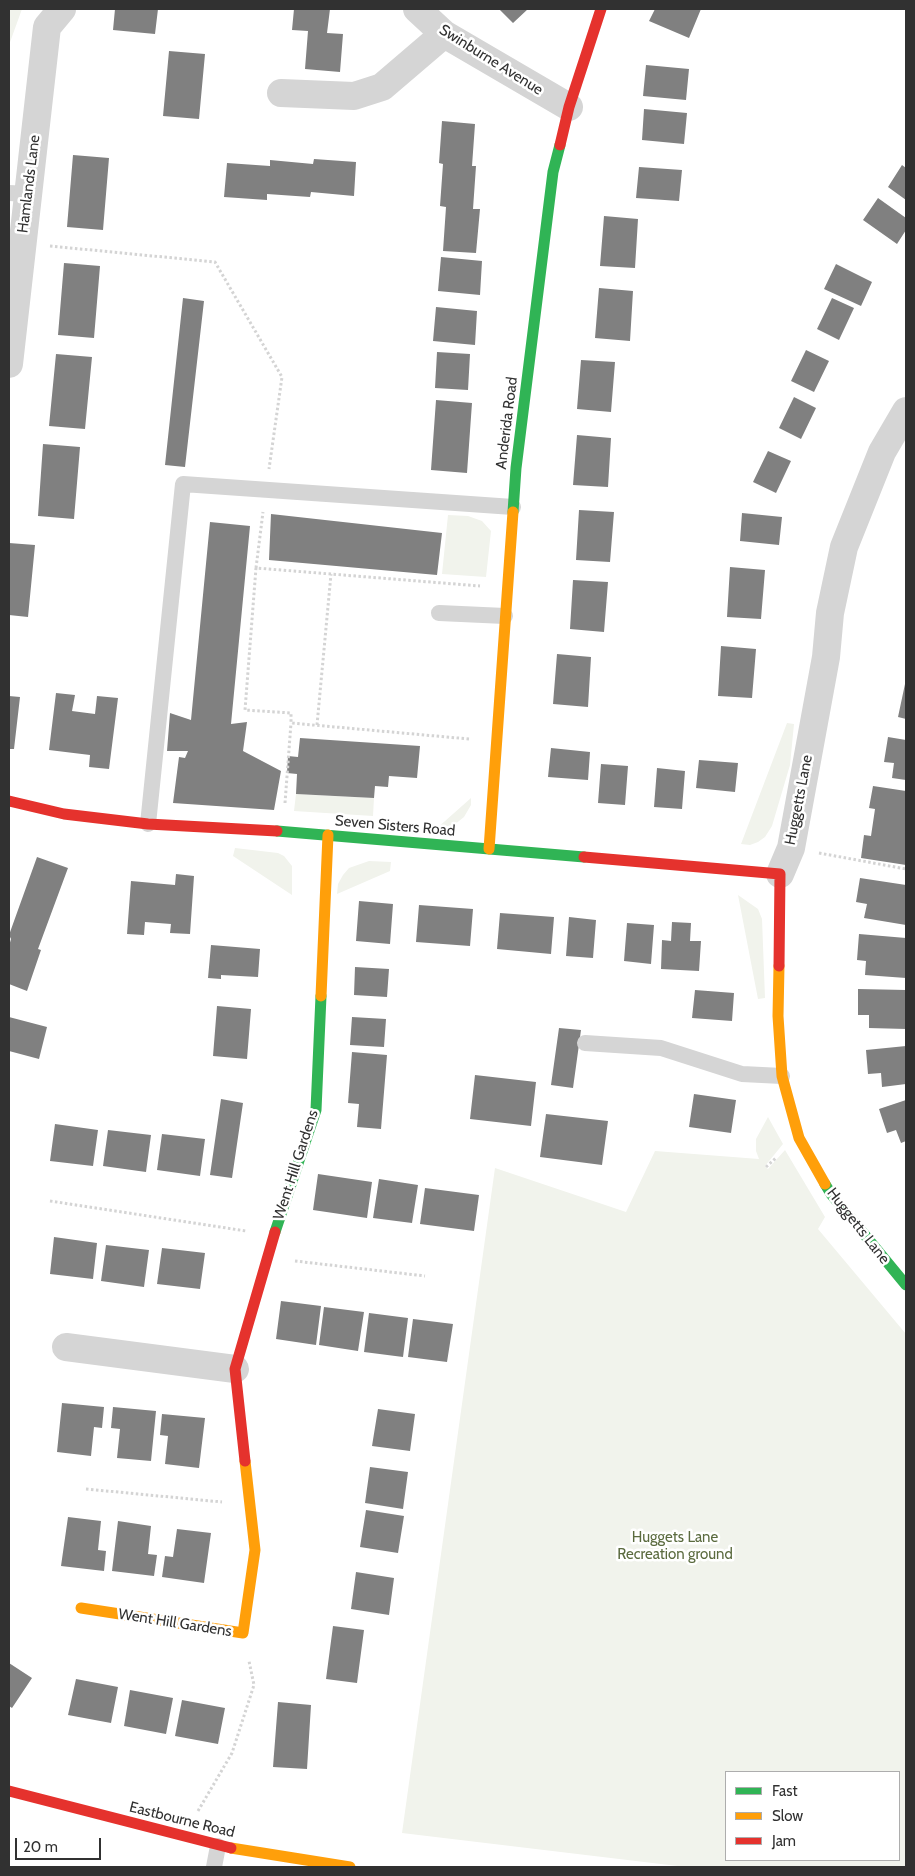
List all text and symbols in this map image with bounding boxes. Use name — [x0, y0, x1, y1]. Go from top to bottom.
street label: Swinburne Avenue — [436, 21, 546, 99]
street label: Hamlands Lane — [14, 134, 44, 234]
street label: Anderida Road — [492, 376, 522, 470]
street label: Huggetts Lane — [781, 753, 817, 847]
street label: Seven Sisters Road — [334, 812, 456, 840]
street label: Went Hill Gardens — [270, 1108, 322, 1222]
street label: Huggetts Lane — [823, 1184, 893, 1268]
park label: Huggets Lane Recreation ground — [617, 1529, 733, 1564]
street label: Went Hill Gardens — [117, 1605, 233, 1641]
legend — [725, 1771, 900, 1861]
text: Fast — [772, 1782, 797, 1800]
street label: Eastbourne Road — [127, 1798, 237, 1842]
text: Slow — [772, 1807, 803, 1825]
scale bar — [18, 1828, 104, 1860]
text: Jam — [772, 1832, 796, 1850]
text: 20 m — [23, 1838, 58, 1856]

